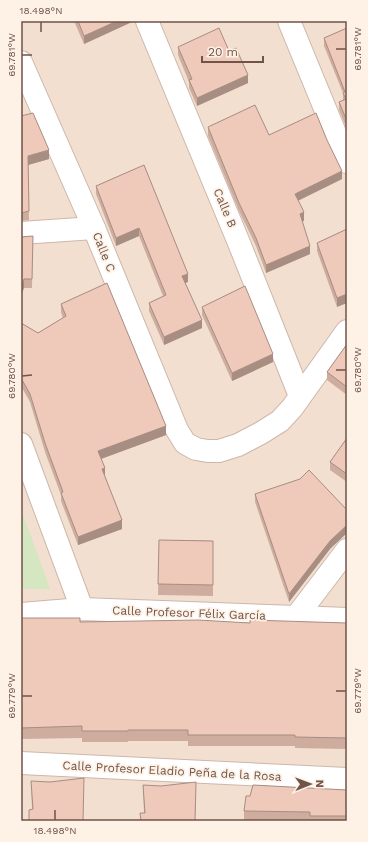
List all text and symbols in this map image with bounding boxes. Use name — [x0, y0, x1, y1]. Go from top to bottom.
text: 18.498°N — [20, 5, 63, 16]
text: 69.781°W — [352, 27, 363, 71]
text: 69.781°W — [6, 33, 17, 77]
scale bar — [202, 38, 263, 64]
text: 20 m — [208, 45, 238, 59]
street label: Calle B — [211, 186, 240, 230]
street label: Calle C — [90, 230, 118, 274]
text: 69.780°W — [352, 347, 363, 393]
text: 69.780°W — [6, 353, 17, 399]
street label: Calle Profesor Félix García — [112, 603, 266, 623]
text: 69.779°W — [352, 668, 363, 714]
text: 69.779°W — [6, 673, 17, 719]
street label: Calle Profesor Eladio Peña de la Rosa — [62, 758, 282, 784]
north arrow — [290, 764, 330, 804]
text: N — [313, 780, 326, 788]
text: 18.498°N — [34, 825, 77, 836]

